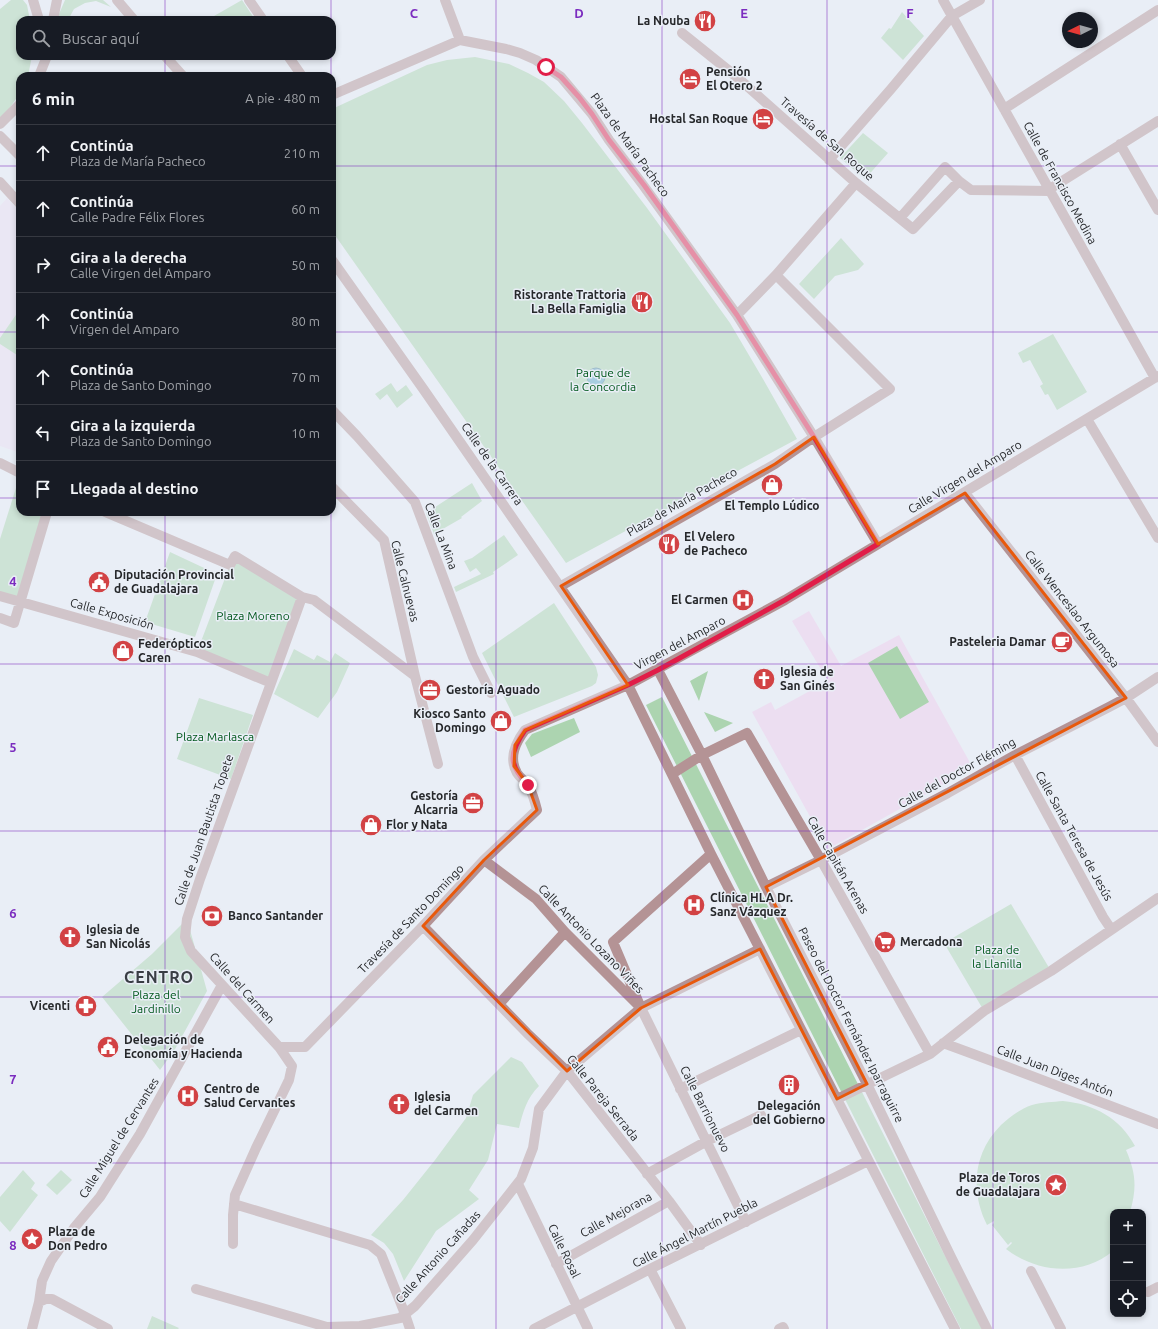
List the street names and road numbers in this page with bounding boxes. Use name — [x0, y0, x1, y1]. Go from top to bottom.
street label: Plaza de María Pacheco — [588, 90, 672, 199]
street label: Travesía de San Roque — [778, 94, 877, 183]
street label: Calle de Francisco Medina — [1021, 119, 1100, 246]
street label: Calle de la Carrera — [459, 420, 526, 507]
street label: Calle Virgen del Amparo — [906, 437, 1024, 516]
street label: Plaza de María Pacheco — [624, 465, 739, 538]
street label: Calle La Mina — [423, 501, 460, 571]
street label: Calle Calnuevas — [389, 539, 422, 623]
street label: Calle Wenceslao Argumosa — [1023, 548, 1122, 670]
street label: Calle Exposición — [69, 595, 156, 632]
street label: Virgen del Amparo — [632, 613, 727, 672]
street label: Calle del Doctor Fléming — [896, 735, 1018, 810]
street label: Calle de Juan Bautista Topete — [171, 752, 236, 907]
street label: Calle Santa Teresa de Jesús — [1033, 769, 1116, 903]
street label: Calle Capitán Arenas — [805, 814, 872, 916]
street label: Travesía de Santo Domingo — [355, 862, 466, 976]
street label: Calle Antonio Lozano Viñes — [536, 882, 647, 996]
street label: Paseo del Doctor Fernández Iparraguirre — [796, 925, 907, 1125]
street label: Calle del Carmen — [207, 950, 278, 1026]
street label: Calle Juan Diges Antón — [995, 1042, 1115, 1099]
street label: Calle Pareja Serrada — [565, 1052, 642, 1143]
street label: Calle Barrionuevo — [678, 1063, 733, 1154]
street label: Calle Miguel de Cervantes — [76, 1075, 161, 1200]
street label: Calle Mejorana — [578, 1190, 654, 1240]
street label: Calle Ángel Martín Puebla — [630, 1195, 759, 1270]
street label: Calle Antonio Cañadas — [393, 1208, 483, 1306]
street label: Calle Rosal — [546, 1222, 583, 1280]

